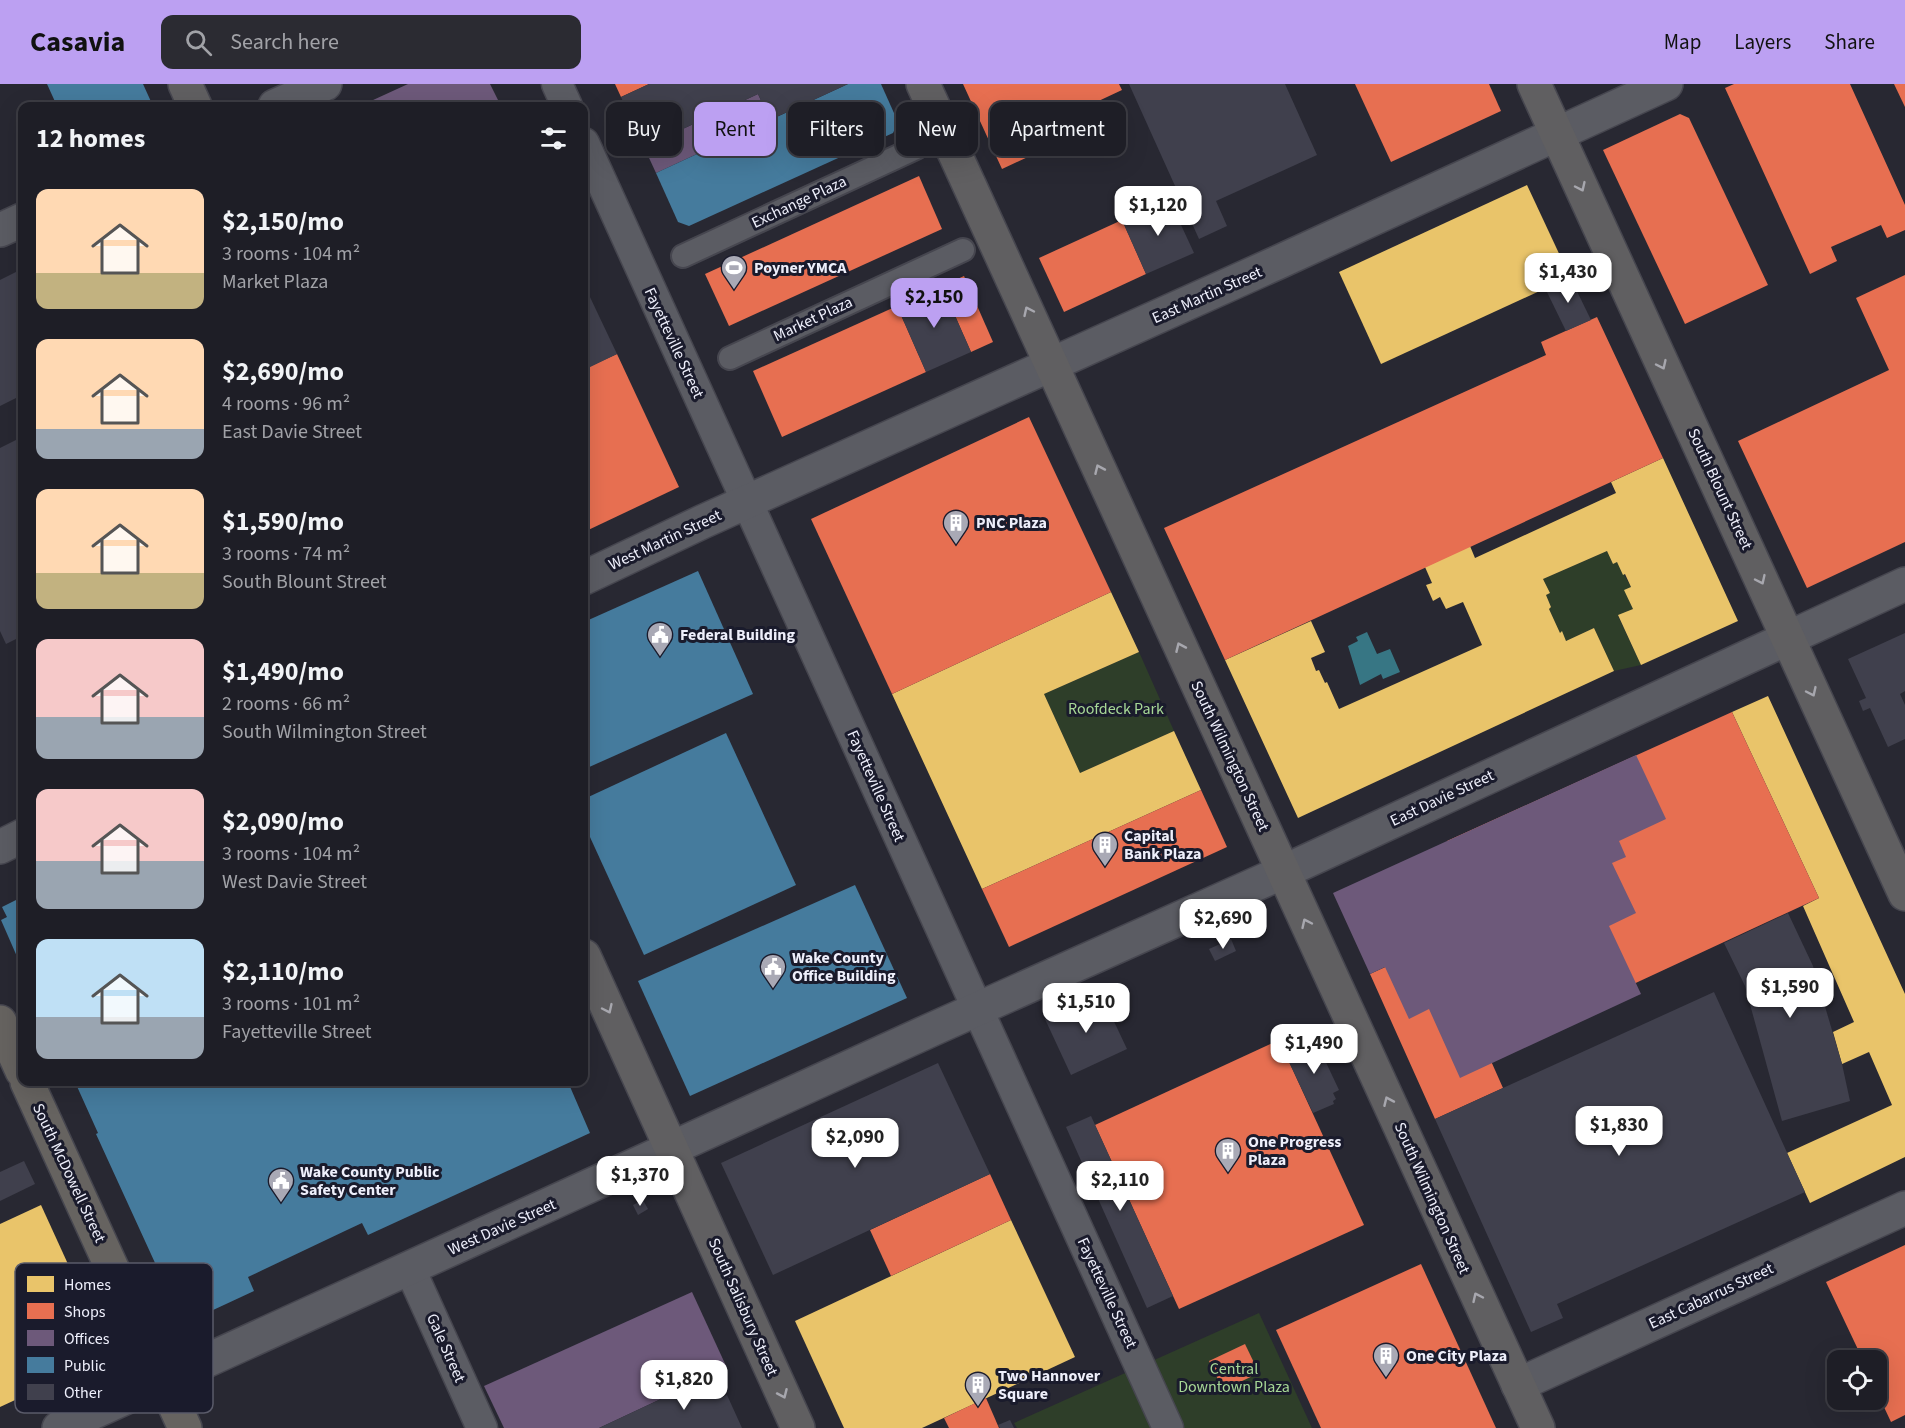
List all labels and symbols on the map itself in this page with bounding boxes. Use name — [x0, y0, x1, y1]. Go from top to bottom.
street label: Exchange Plaza — [748, 170, 850, 234]
one-way arrow — [1574, 181, 1586, 192]
pin: $1,120 — [1109, 186, 1207, 237]
sports icon: Poyner YMCA — [719, 253, 749, 291]
pin: $1,430 — [1519, 253, 1617, 304]
place label: Poyner YMCA — [754, 257, 847, 279]
street label: East Martin Street — [1149, 261, 1266, 329]
pin: $2,150 — [885, 278, 983, 329]
street label: Fayetteville Street — [639, 284, 710, 402]
street label: Market Plaza — [770, 291, 856, 347]
one-way arrow — [1023, 307, 1035, 318]
one-way arrow — [1655, 358, 1667, 369]
street label: South Blount Street — [1682, 425, 1758, 554]
one-way arrow — [1094, 465, 1106, 476]
street label: West Martin Street — [605, 504, 726, 576]
building icon: PNC Plaza — [941, 508, 971, 546]
place label: PNC Plaza — [976, 512, 1047, 534]
one-way arrow — [1754, 574, 1766, 585]
public building icon: Federal Building — [645, 620, 675, 658]
place label: Federal Building — [680, 624, 795, 646]
one-way arrow — [1175, 642, 1187, 653]
street label: South Wilmington Street — [1185, 677, 1275, 835]
one-way arrow — [1805, 685, 1817, 696]
park label: Roofdeck Park — [1068, 698, 1164, 720]
street label: Fayetteville Street — [842, 727, 911, 846]
street label: East Davie Street — [1387, 764, 1498, 832]
place label: Capital Bank Plaza — [1124, 825, 1201, 865]
building icon: Capital Bank Plaza — [1090, 830, 1120, 868]
pin: $2,690 — [1174, 899, 1272, 950]
one-way arrow — [1302, 919, 1314, 930]
place label: Wake County Office Building — [792, 947, 896, 987]
public building icon: Wake County Office Building — [758, 952, 788, 990]
pin: $1,590 — [1741, 968, 1839, 1019]
pin: $1,510 — [1037, 983, 1135, 1034]
one-way arrow — [600, 1003, 612, 1014]
pin: $1,490 — [1265, 1024, 1363, 1075]
one-way arrow — [1383, 1096, 1395, 1107]
street label: South McDowell Street — [27, 1100, 111, 1247]
pin: $1,830 — [1570, 1106, 1668, 1157]
pin: $2,090 — [806, 1118, 904, 1169]
street label: South Wilmington Street — [1389, 1119, 1476, 1278]
place label: One Progress Plaza — [1248, 1131, 1341, 1171]
building icon: One Progress Plaza — [1213, 1136, 1243, 1174]
pin: $1,370 — [591, 1156, 689, 1207]
place label: Wake County Public Safety Center — [300, 1161, 440, 1201]
pin: $2,110 — [1071, 1161, 1169, 1212]
public building icon: Wake County Public Safety Center — [266, 1166, 296, 1204]
street label: West Davie Street — [445, 1193, 560, 1261]
street label: Fayetteville Street — [1072, 1234, 1143, 1352]
street label: South Salisbury Street — [703, 1235, 784, 1380]
street label: East Cabarrus Street — [1645, 1257, 1777, 1335]
legend — [15, 1263, 213, 1413]
text: Homes — [64, 1274, 111, 1296]
one-way arrow — [1473, 1293, 1485, 1304]
text: Shops — [64, 1301, 106, 1323]
street label: Gale Street — [421, 1310, 471, 1386]
text: Offices — [64, 1328, 110, 1350]
building icon: One City Plaza — [1371, 1341, 1401, 1379]
place label: One City Plaza — [1406, 1345, 1507, 1367]
text: Public — [64, 1355, 106, 1377]
park label: Central Downtown Plaza — [1178, 1358, 1290, 1398]
pin: $1,820 — [635, 1360, 733, 1411]
place label: Two Hannover Square — [998, 1365, 1101, 1405]
building icon: Two Hannover Square — [963, 1370, 993, 1408]
text: Other — [64, 1382, 103, 1404]
one-way arrow — [776, 1388, 788, 1399]

